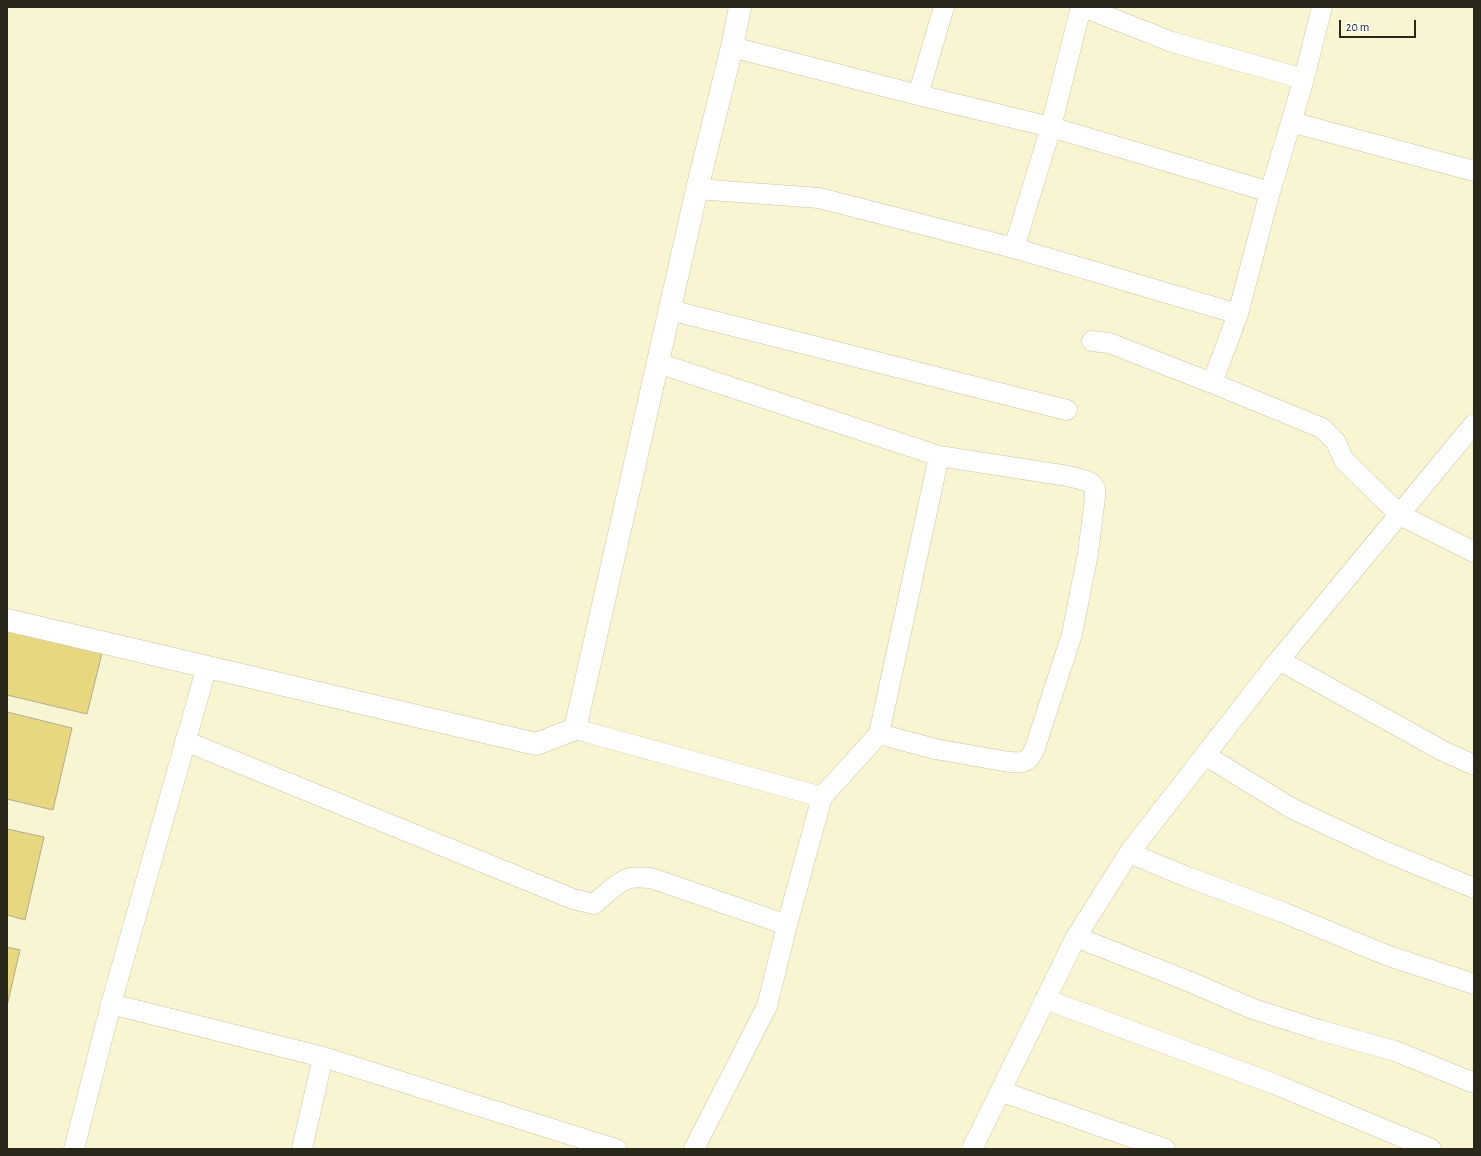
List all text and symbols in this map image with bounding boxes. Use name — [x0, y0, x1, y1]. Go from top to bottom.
scale bar — [1341, 12, 1418, 38]
text: 20 m — [1346, 21, 1369, 33]

